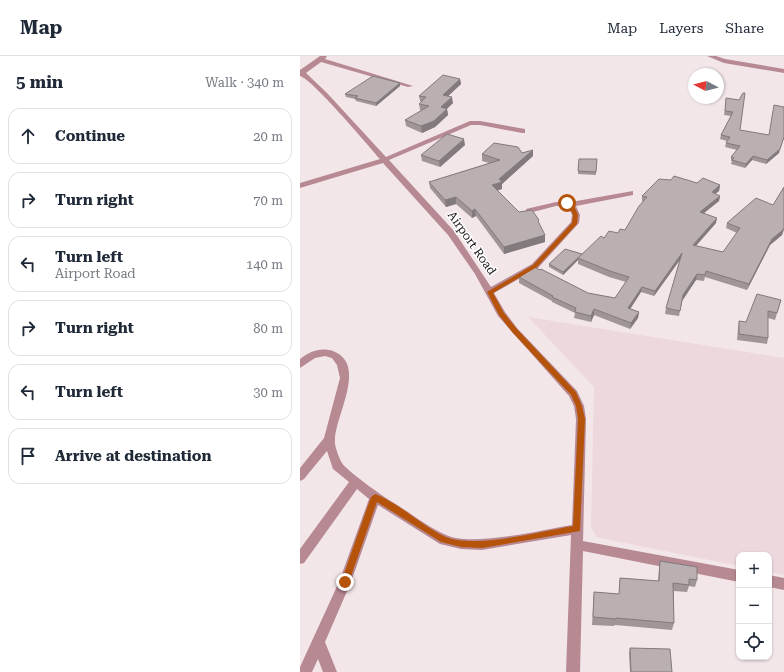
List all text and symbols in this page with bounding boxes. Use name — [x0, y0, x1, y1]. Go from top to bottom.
text: Map — [20, 16, 62, 39]
text: Map — [607, 20, 637, 36]
text: Layers — [659, 20, 703, 36]
text: Share — [725, 20, 764, 36]
north arrow — [688, 68, 724, 104]
text: 5 min — [16, 72, 63, 92]
text: Walk · 340 m — [205, 75, 284, 90]
icon: ahead — [17, 125, 39, 147]
text: Continue — [55, 127, 125, 145]
text: 20 m — [253, 129, 283, 144]
icon: right — [17, 189, 39, 211]
text: Turn right — [55, 191, 134, 209]
text: 70 m — [253, 193, 283, 208]
route start — [558, 194, 576, 212]
street label: Airport Road — [445, 208, 499, 278]
text: Turn left — [55, 248, 123, 266]
icon: left — [17, 253, 39, 275]
text: 140 m — [246, 257, 283, 272]
text: Airport Road — [55, 266, 136, 281]
icon: right — [17, 317, 39, 339]
text: Turn right — [55, 319, 134, 337]
text: 80 m — [253, 321, 283, 336]
icon: left — [17, 381, 39, 403]
text: Turn left — [55, 383, 123, 401]
text: 30 m — [253, 385, 283, 400]
icon: arrive — [17, 445, 39, 467]
text: Arrive at destination — [55, 447, 211, 465]
map controls — [736, 552, 772, 660]
button: + — [736, 552, 772, 588]
route end — [336, 573, 354, 591]
button: − — [736, 588, 772, 624]
button: locate — [736, 624, 772, 660]

